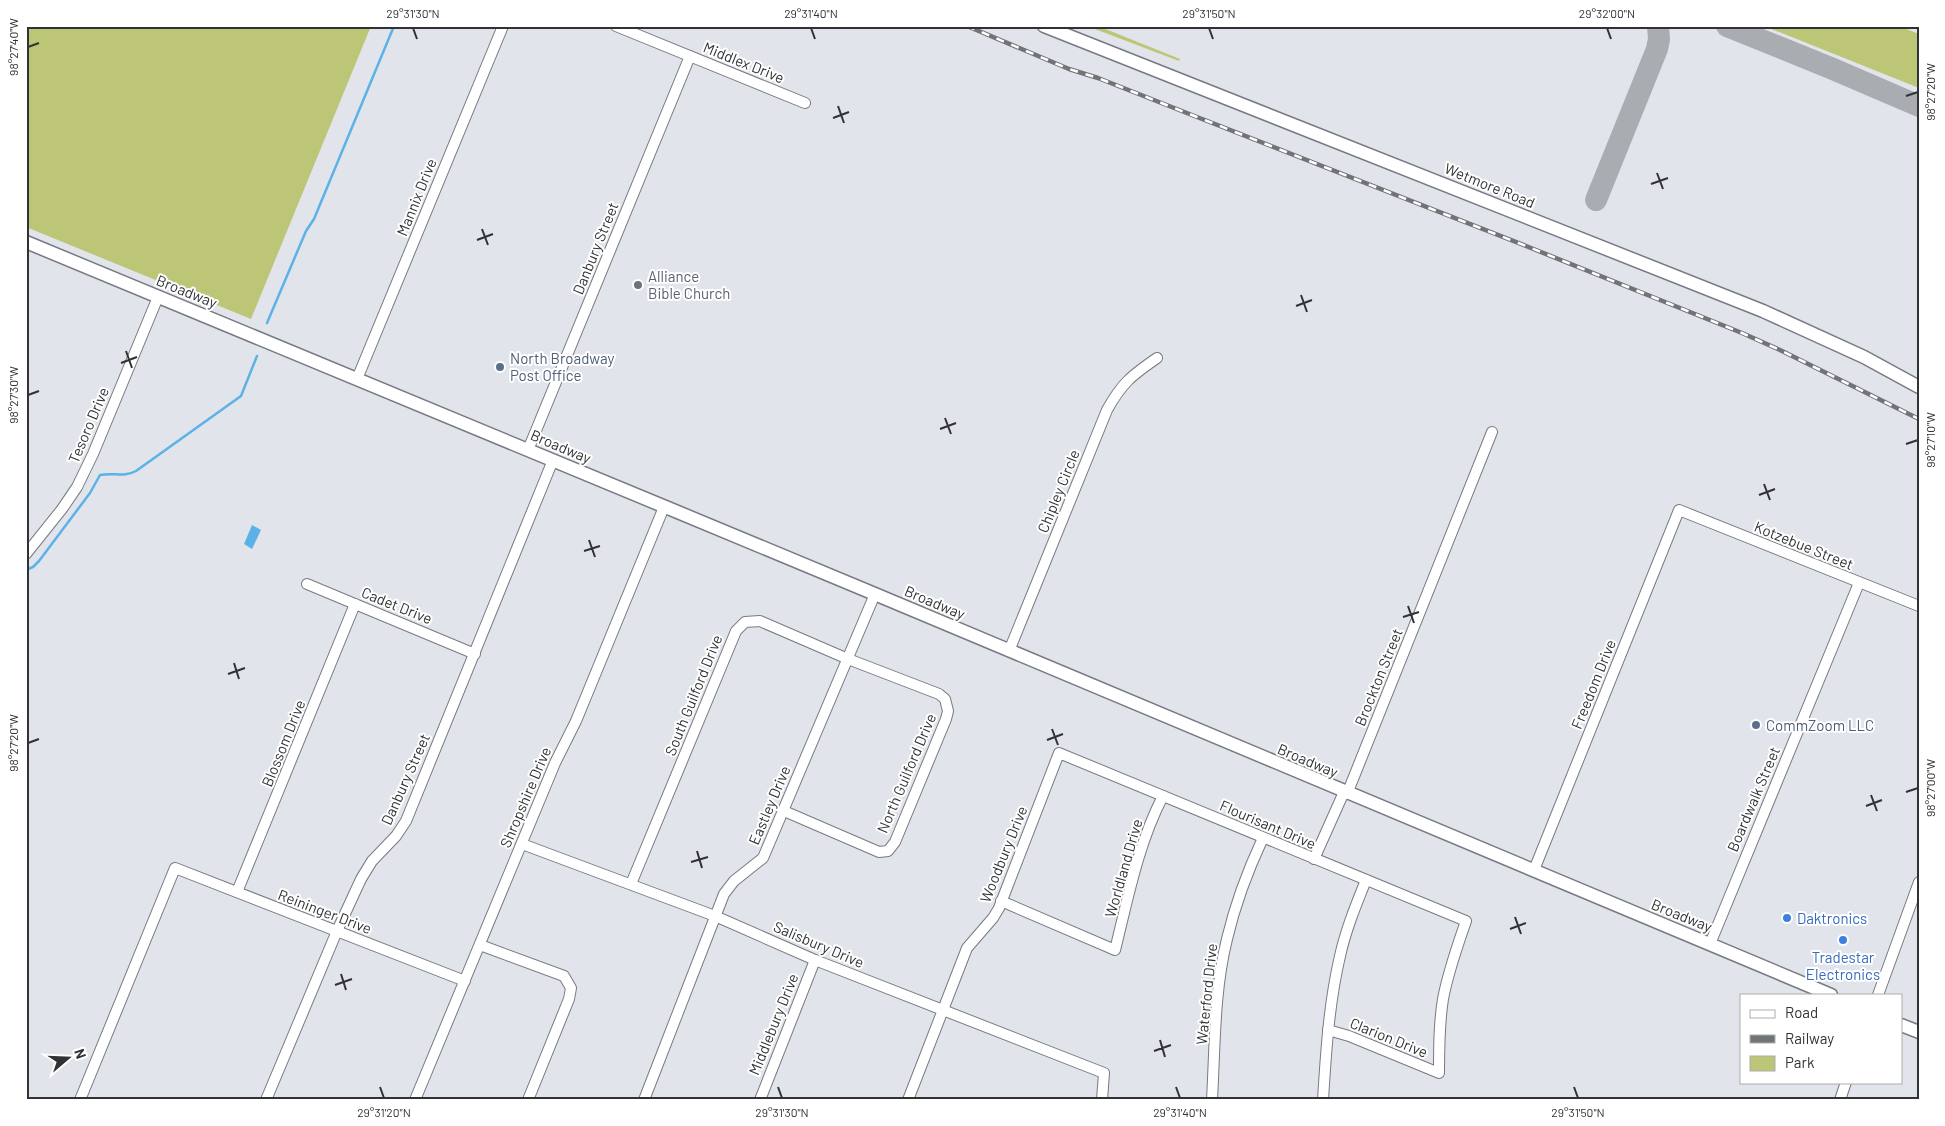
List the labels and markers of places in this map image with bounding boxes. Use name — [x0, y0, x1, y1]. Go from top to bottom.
place label: Alliance Bible Church — [648, 267, 730, 302]
marker: Alliance Bible Church — [632, 279, 644, 291]
place label: North Broadway Post Office — [510, 349, 615, 384]
marker: North Broadway Post Office — [494, 361, 506, 373]
place label: CommZoom LLC — [1766, 716, 1874, 734]
marker: CommZoom LLC — [1750, 719, 1762, 731]
place label: Daktronics — [1797, 909, 1867, 927]
marker: Daktronics — [1781, 912, 1793, 924]
marker: Tradestar Electronics — [1837, 934, 1849, 946]
place label: Tradestar Electronics — [1806, 948, 1880, 983]

